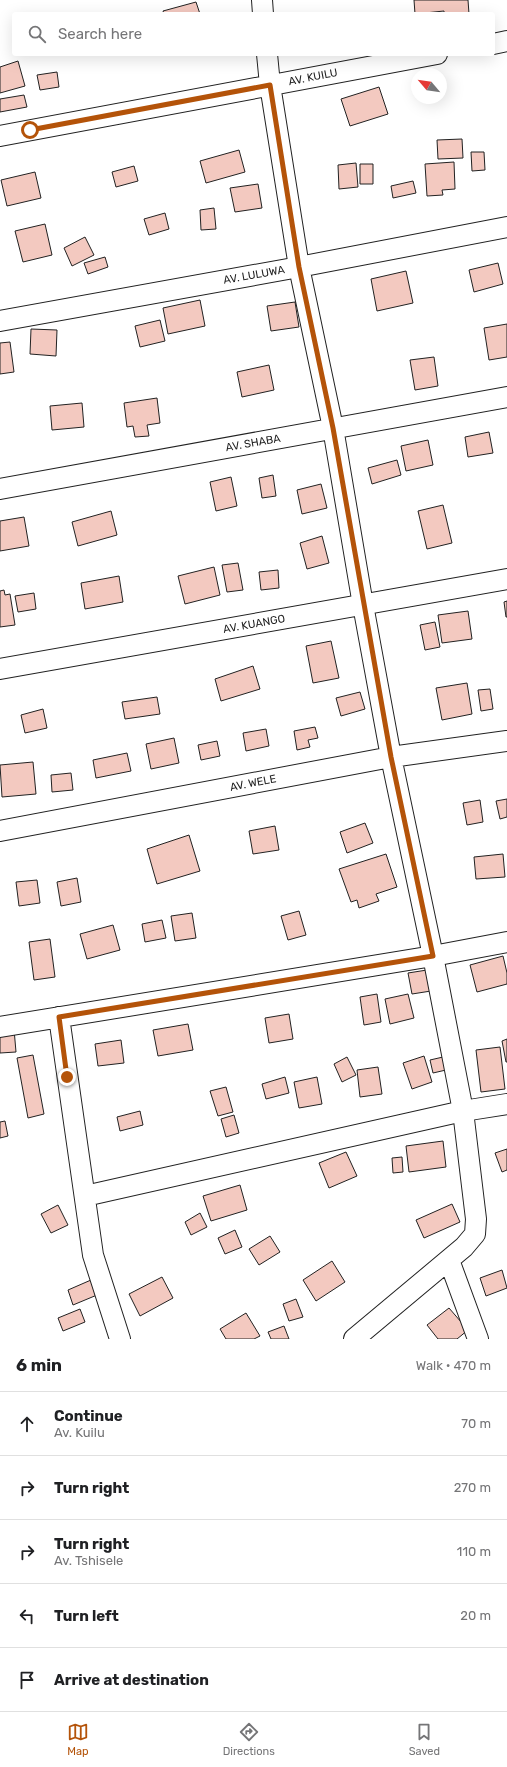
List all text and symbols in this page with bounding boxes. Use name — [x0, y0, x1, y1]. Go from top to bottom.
search box — [12, 12, 495, 56]
icon: search — [26, 23, 48, 45]
text: Search here — [58, 25, 142, 43]
street label: AV. KUILU — [287, 66, 339, 88]
north arrow — [411, 68, 447, 104]
route start — [21, 121, 39, 139]
street label: AV. LULUWA — [222, 263, 286, 287]
street label: AV. SHABA — [225, 432, 282, 454]
street label: AV. KUANGO — [222, 612, 286, 636]
street label: AV. WELE — [229, 772, 278, 794]
route end — [58, 1068, 76, 1086]
text: 6 min — [16, 1355, 62, 1375]
text: Walk · 470 m — [416, 1358, 491, 1373]
text: Continue — [54, 1407, 123, 1425]
icon: ahead — [16, 1413, 38, 1435]
text: 70 m — [461, 1416, 491, 1431]
text: Av. Kuilu — [54, 1425, 105, 1440]
icon: right — [16, 1477, 38, 1499]
text: Turn right — [54, 1479, 129, 1497]
text: 270 m — [454, 1480, 491, 1495]
text: Turn right — [54, 1535, 129, 1553]
icon: right — [16, 1541, 38, 1563]
text: 110 m — [457, 1544, 491, 1559]
text: Av. Tshisele — [54, 1553, 123, 1568]
icon: left — [16, 1605, 38, 1627]
text: Turn left — [54, 1607, 119, 1625]
text: 20 m — [460, 1608, 491, 1623]
icon: arrive — [16, 1669, 38, 1691]
text: Arrive at destination — [54, 1671, 209, 1689]
tab: Map — [67, 1721, 89, 1758]
tab: Directions — [223, 1721, 275, 1758]
tab: Saved — [409, 1721, 440, 1758]

